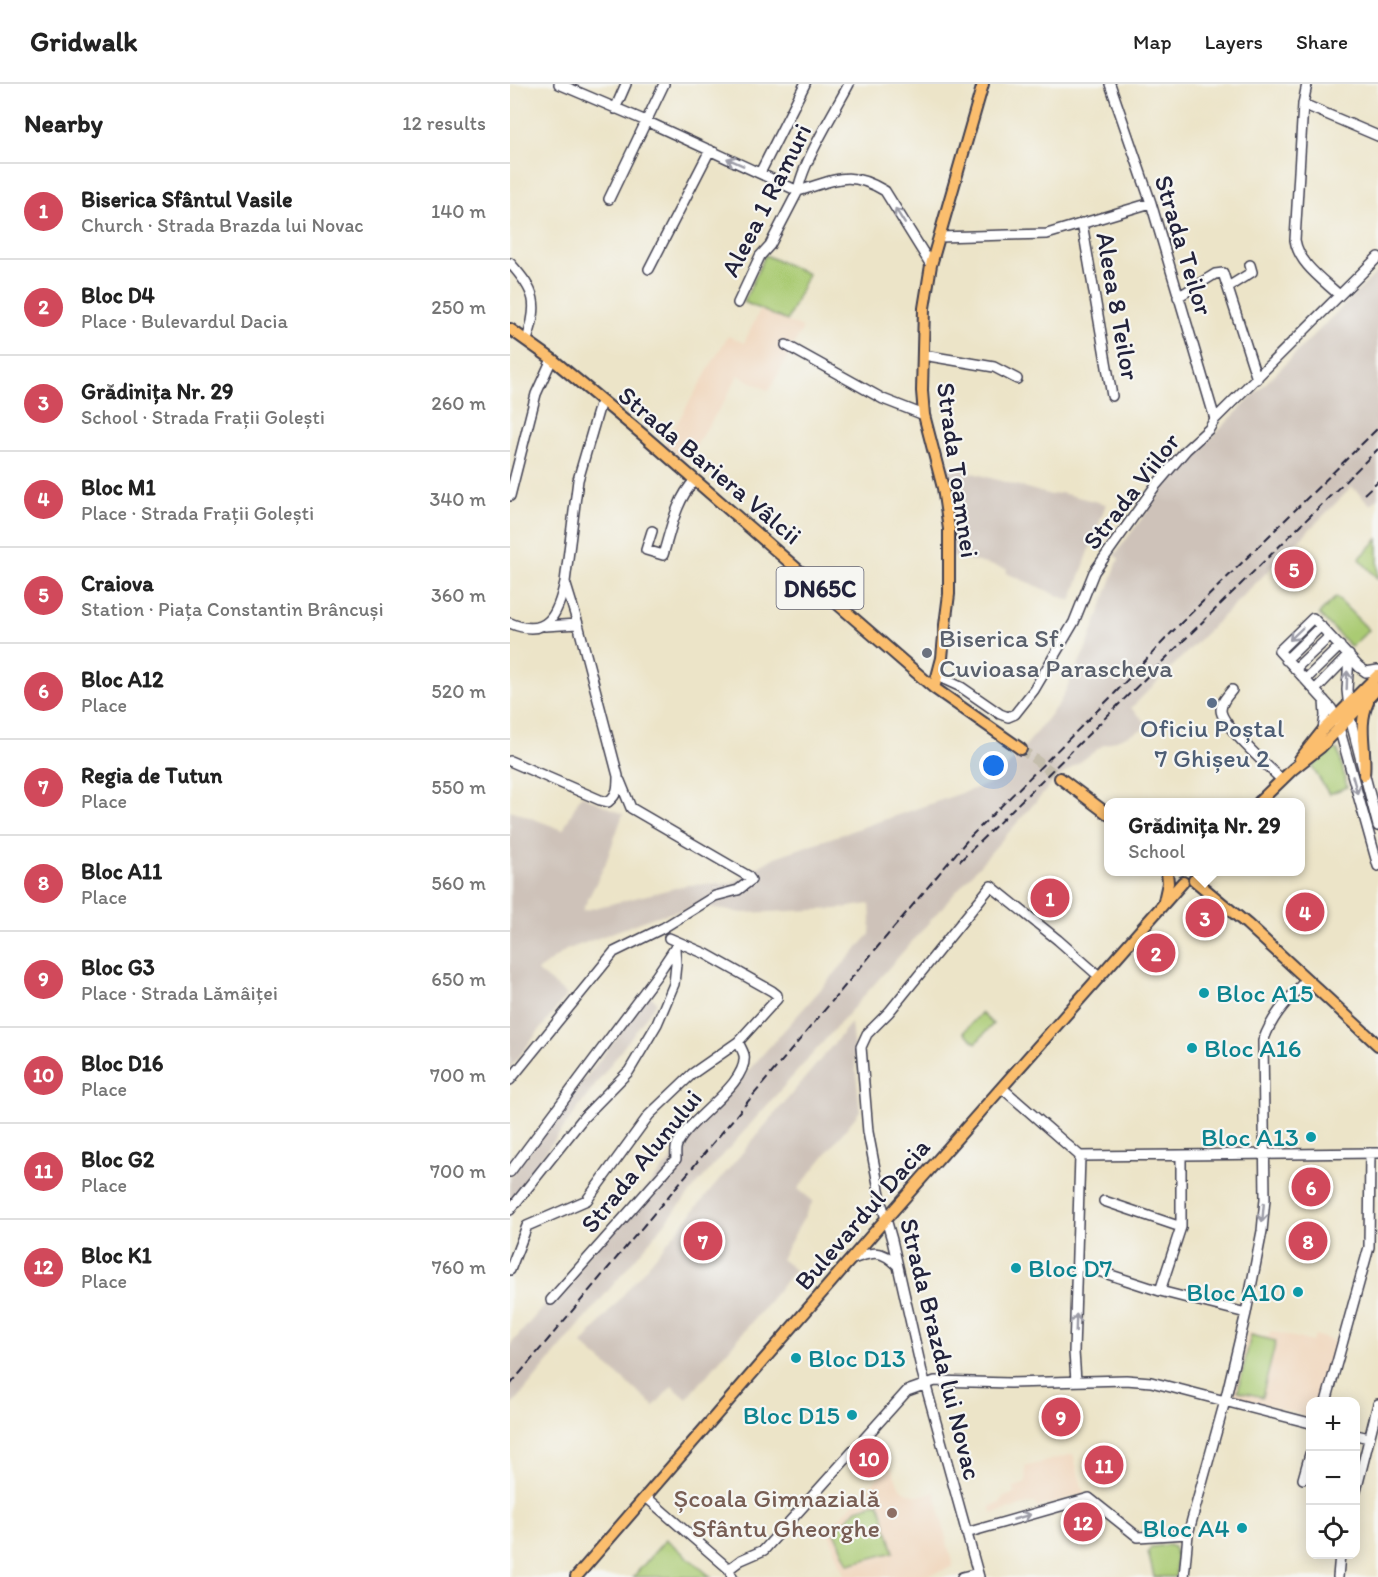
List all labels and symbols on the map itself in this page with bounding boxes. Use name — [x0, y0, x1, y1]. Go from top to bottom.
street label: Aleea 1 Ramuri — [714, 118, 818, 282]
one-way arrow — [726, 155, 744, 167]
street label: Strada Teilor — [1148, 171, 1221, 319]
one-way arrow — [894, 208, 906, 225]
street label: Aleea 8 Teilor — [1089, 230, 1147, 383]
street label: Strada Bariera Vâlcii — [612, 379, 808, 551]
street label: Strada Toamnei — [930, 380, 986, 560]
street label: Strada Viilor — [1075, 426, 1187, 556]
pin: 5 — [1274, 546, 1314, 592]
road number: DN65C — [776, 567, 864, 609]
place label: Biserica Sf. Cuvioasa Parascheva — [939, 622, 1173, 684]
one-way arrow — [1288, 627, 1303, 641]
marker: Biserica Sf. Cuvioasa Parascheva — [920, 646, 934, 660]
one-way arrow — [1342, 671, 1353, 691]
marker: Oficiu Poștal 7 Ghișeu 2 — [1205, 696, 1219, 710]
place label: Oficiu Poștal 7 Ghișeu 2 — [1140, 712, 1284, 774]
your location — [979, 751, 1008, 780]
one-way arrow — [1350, 775, 1361, 794]
pin: 1 — [1030, 876, 1070, 920]
pin: 4 — [1286, 890, 1324, 934]
pin: 3 — [1186, 896, 1224, 940]
pin: 2 — [1136, 930, 1176, 976]
place label: Bloc A15 — [1216, 977, 1314, 1009]
marker: Bloc A15 — [1197, 986, 1211, 1000]
place label: Bloc A16 — [1204, 1032, 1302, 1064]
marker: Bloc A16 — [1185, 1041, 1199, 1055]
street label: Strada Alunului — [573, 1083, 709, 1239]
place label: Bloc A13 — [1201, 1121, 1299, 1153]
marker: Bloc A13 — [1304, 1130, 1318, 1144]
street label: Bulevardul Dacia — [787, 1131, 937, 1297]
pin: 6 — [1292, 1164, 1330, 1210]
one-way arrow — [1258, 1202, 1269, 1222]
street label: Strada Brazda lui Novac — [893, 1215, 989, 1483]
pin: 7 — [684, 1218, 722, 1264]
pin: 8 — [1288, 1218, 1328, 1264]
place label: Bloc D7 — [1028, 1252, 1113, 1284]
marker: Bloc D7 — [1009, 1261, 1023, 1275]
place label: Bloc A10 — [1186, 1276, 1286, 1308]
marker: Bloc A10 — [1291, 1285, 1305, 1299]
one-way arrow — [1071, 1313, 1082, 1333]
place label: Bloc D13 — [808, 1342, 906, 1374]
marker: Bloc D13 — [789, 1351, 803, 1365]
pin: 9 — [1042, 1394, 1080, 1440]
place label: Bloc D15 — [743, 1399, 840, 1431]
marker: Bloc D15 — [845, 1408, 859, 1422]
pin: 10 — [850, 1436, 888, 1480]
pin: 11 — [1084, 1442, 1124, 1488]
place label: Școala Gimnazială Sfântu Gheorghe — [673, 1482, 880, 1544]
pin: 12 — [1064, 1500, 1102, 1544]
marker: Școala Gimnazială Sfântu Gheorghe — [885, 1506, 899, 1520]
one-way arrow — [1012, 1511, 1031, 1522]
place label: Bloc A4 — [1143, 1512, 1230, 1544]
marker: Bloc A4 — [1235, 1521, 1249, 1535]

